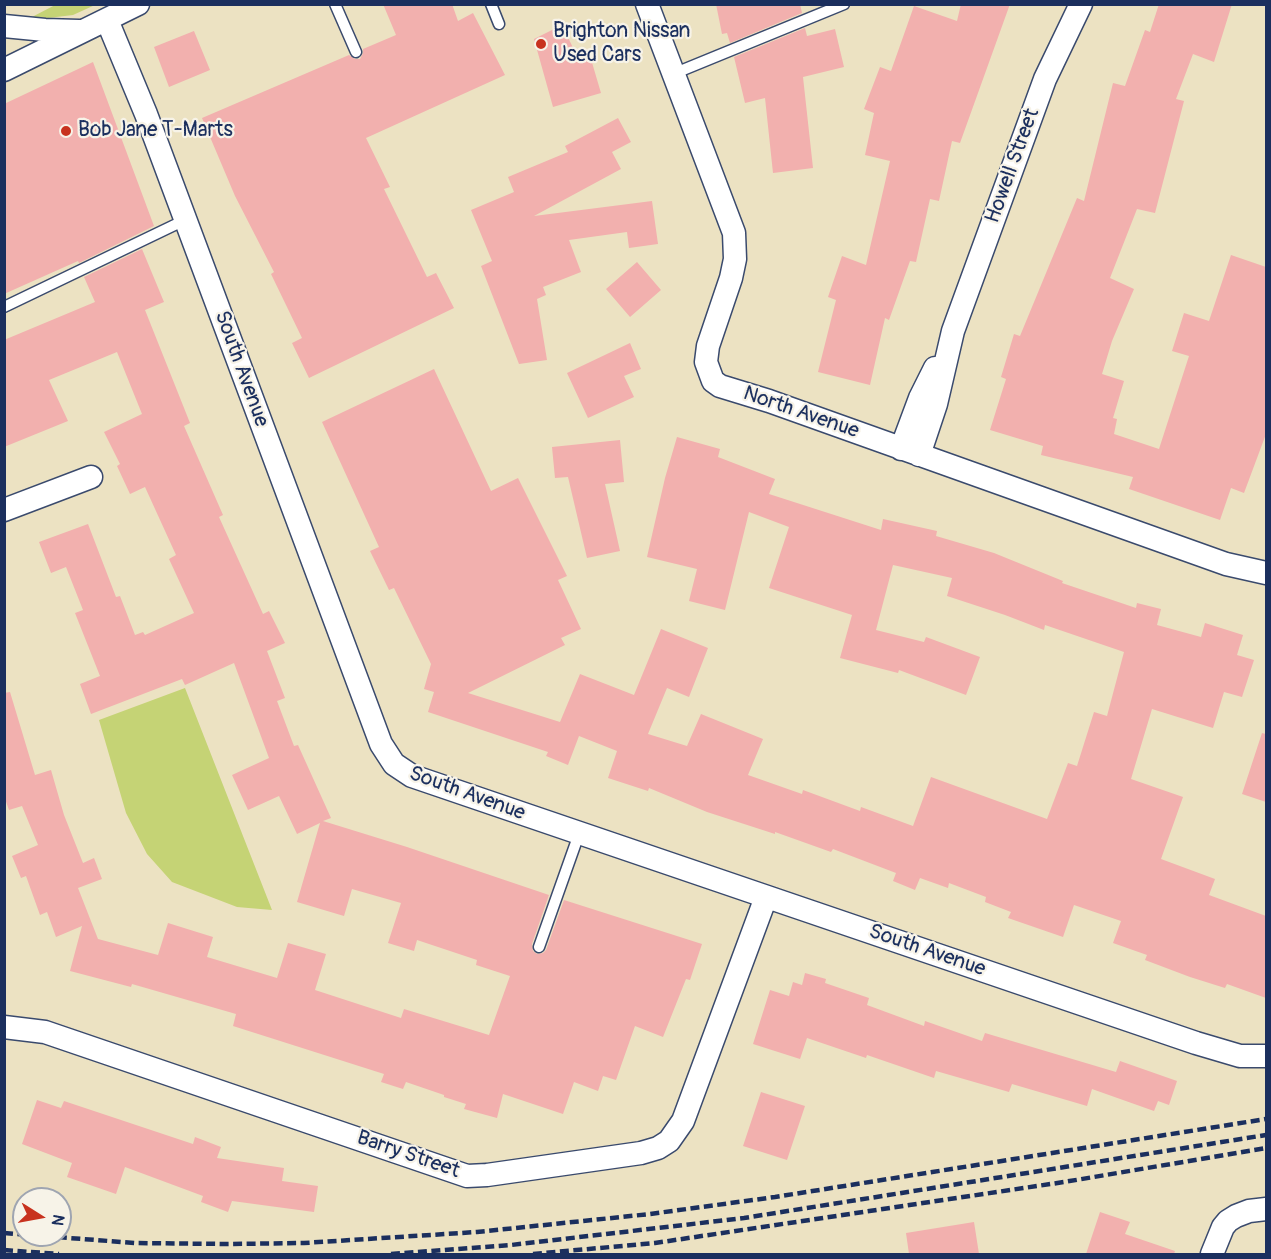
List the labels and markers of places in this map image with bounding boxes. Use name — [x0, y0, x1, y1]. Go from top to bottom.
place label: Brighton Nissan Used Cars — [553, 19, 690, 69]
marker: Brighton Nissan Used Cars — [534, 37, 548, 51]
place label: Bob Jane T-Marts — [78, 118, 233, 144]
marker: Bob Jane T-Marts — [59, 124, 73, 138]

